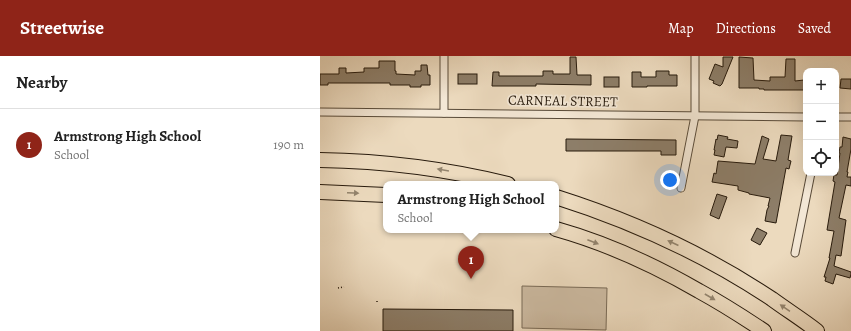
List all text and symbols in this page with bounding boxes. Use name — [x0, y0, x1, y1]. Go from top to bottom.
text: Streetwise — [20, 15, 104, 41]
text: Map — [668, 19, 694, 38]
text: Directions — [716, 19, 776, 38]
text: Saved — [798, 19, 831, 38]
map controls — [803, 68, 839, 176]
button: + — [803, 68, 839, 104]
text: Nearby — [16, 71, 67, 94]
street label: CARNEAL STREET — [508, 91, 618, 111]
button: − — [803, 104, 839, 140]
text: Armstrong High School — [54, 126, 201, 146]
text: 1 — [27, 136, 31, 153]
text: 190 m — [273, 136, 304, 153]
button: locate — [803, 140, 839, 176]
text: School — [54, 146, 89, 163]
one-way arrow — [437, 167, 449, 173]
your location — [660, 170, 680, 190]
popup — [383, 181, 559, 233]
text: Armstrong High School — [397, 189, 545, 209]
one-way arrow — [347, 190, 360, 196]
text: School — [397, 209, 433, 226]
one-way arrow — [587, 239, 599, 245]
one-way arrow — [667, 240, 679, 246]
pin: 1 — [458, 246, 484, 279]
one-way arrow — [705, 293, 715, 301]
one-way arrow — [780, 304, 790, 312]

